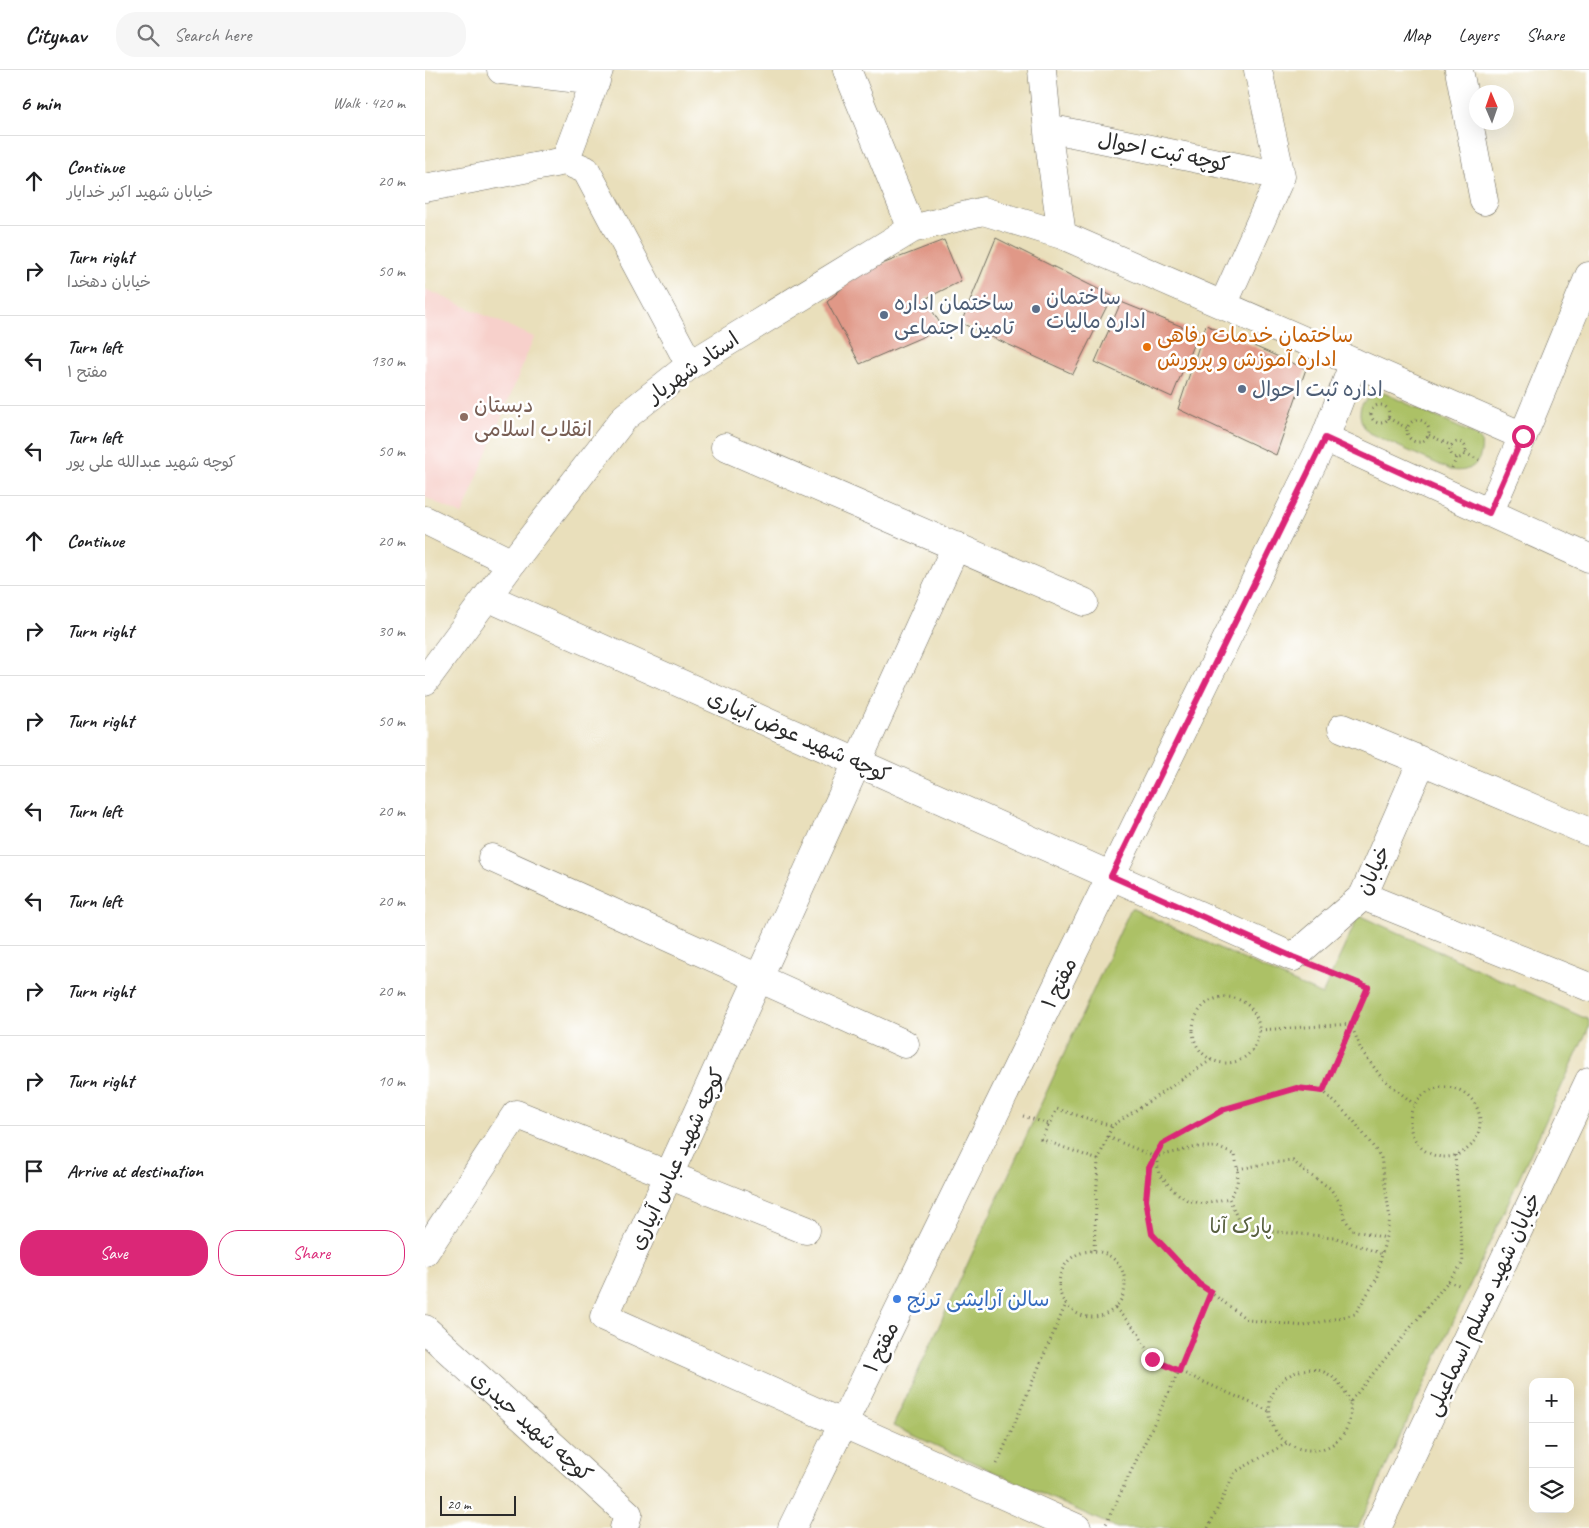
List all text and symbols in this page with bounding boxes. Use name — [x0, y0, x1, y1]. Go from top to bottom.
search box — [116, 12, 466, 57]
text: Citynav — [25, 20, 86, 50]
icon: search — [134, 21, 162, 49]
text: Search here — [174, 23, 251, 47]
text: Map — [1403, 24, 1431, 46]
text: Layers — [1459, 24, 1498, 46]
text: Share — [1526, 24, 1564, 46]
north arrow — [1469, 85, 1514, 130]
text: 6 min — [20, 90, 61, 116]
text: Walk · 420 m — [333, 93, 405, 113]
street label: کوچه ثبت احوال — [1096, 126, 1232, 178]
text: Continue — [67, 155, 124, 179]
icon: ahead — [20, 167, 48, 195]
text: 20 m — [378, 171, 405, 191]
text: خیابان شهید اکبر خدایار — [67, 182, 213, 202]
text: Turn right — [67, 245, 134, 269]
icon: right — [20, 257, 48, 285]
text: 50 m — [378, 261, 405, 281]
text: خیابان دهخدا — [67, 272, 151, 292]
place label: ساختمان اداره مالیات — [1046, 284, 1146, 334]
place label: ساختمان اداره تامین اجتماعی — [894, 290, 1015, 341]
marker: ساختمان اداره مالیات — [1030, 303, 1042, 315]
marker: ساختمان اداره تامین اجتماعی — [878, 309, 890, 321]
place label: ساختمان خدمات رفاهی اداره آموزش و پرورش — [1157, 322, 1353, 372]
street label: استاد شهریار — [640, 326, 744, 409]
text: Turn left — [67, 335, 122, 359]
marker: ساختمان خدمات رفاهی اداره آموزش و پرورش — [1141, 341, 1153, 353]
icon: left — [20, 347, 48, 375]
text: 130 m — [371, 351, 405, 371]
text: مفتح ۱ — [67, 362, 108, 382]
place label: اداره ثبت احوال — [1252, 376, 1383, 402]
marker: اداره ثبت احوال — [1236, 383, 1248, 395]
place label: دبستان انقلاب اسلامی — [474, 392, 592, 443]
marker: دبستان انقلاب اسلامی — [458, 411, 470, 423]
text: Turn left — [67, 425, 122, 449]
route start — [1512, 425, 1535, 448]
icon: left — [20, 437, 48, 465]
text: 50 m — [378, 441, 405, 461]
text: کوچه شهید عبدالله علی پور — [67, 452, 236, 472]
icon: ahead — [20, 527, 48, 555]
text: Continue — [67, 529, 124, 553]
text: 20 m — [378, 531, 405, 551]
icon: right — [20, 617, 48, 645]
text: Turn right — [67, 619, 134, 643]
text: 30 m — [378, 621, 405, 641]
street label: کوچه شهید عوض آبیاری — [704, 684, 894, 788]
icon: right — [20, 707, 48, 735]
text: Turn right — [67, 709, 134, 733]
text: 50 m — [378, 711, 405, 731]
icon: left — [20, 797, 48, 825]
text: Turn left — [67, 799, 122, 823]
text: 20 m — [378, 801, 405, 821]
street label: خیابان — [1350, 841, 1396, 899]
icon: left — [20, 887, 48, 915]
text: Turn left — [67, 889, 122, 913]
text: 20 m — [378, 891, 405, 911]
street label: مفتح ۱ — [1036, 953, 1083, 1013]
icon: right — [20, 977, 48, 1005]
text: Turn right — [67, 979, 134, 1003]
text: 20 m — [378, 981, 405, 1001]
street label: کوچه شهید عباس آبیاری — [623, 1064, 731, 1254]
icon: right — [20, 1067, 48, 1095]
text: Turn right — [67, 1069, 134, 1093]
text: 10 m — [378, 1071, 405, 1091]
icon: arrive — [20, 1157, 48, 1185]
text: Arrive at destination — [67, 1159, 203, 1183]
street label: خیابان شهید مسلم اسماعیلی — [1420, 1188, 1549, 1421]
park label: پارک آنا — [1210, 1213, 1272, 1239]
button: Save — [20, 1230, 208, 1276]
button: Share — [218, 1230, 405, 1276]
place label: سالن آرایشی ترنج — [907, 1286, 1049, 1313]
marker: سالن آرایشی ترنج — [891, 1293, 903, 1305]
street label: مفتح ۱ — [858, 1317, 905, 1377]
route end — [1141, 1348, 1164, 1371]
street label: کوچه شهید حیدری — [466, 1365, 598, 1487]
map controls — [1529, 1378, 1574, 1513]
button: + — [1529, 1378, 1574, 1423]
button: − — [1529, 1423, 1574, 1468]
button: layers — [1529, 1468, 1574, 1513]
scale bar — [440, 1493, 516, 1516]
text: 20 m — [447, 1496, 471, 1513]

